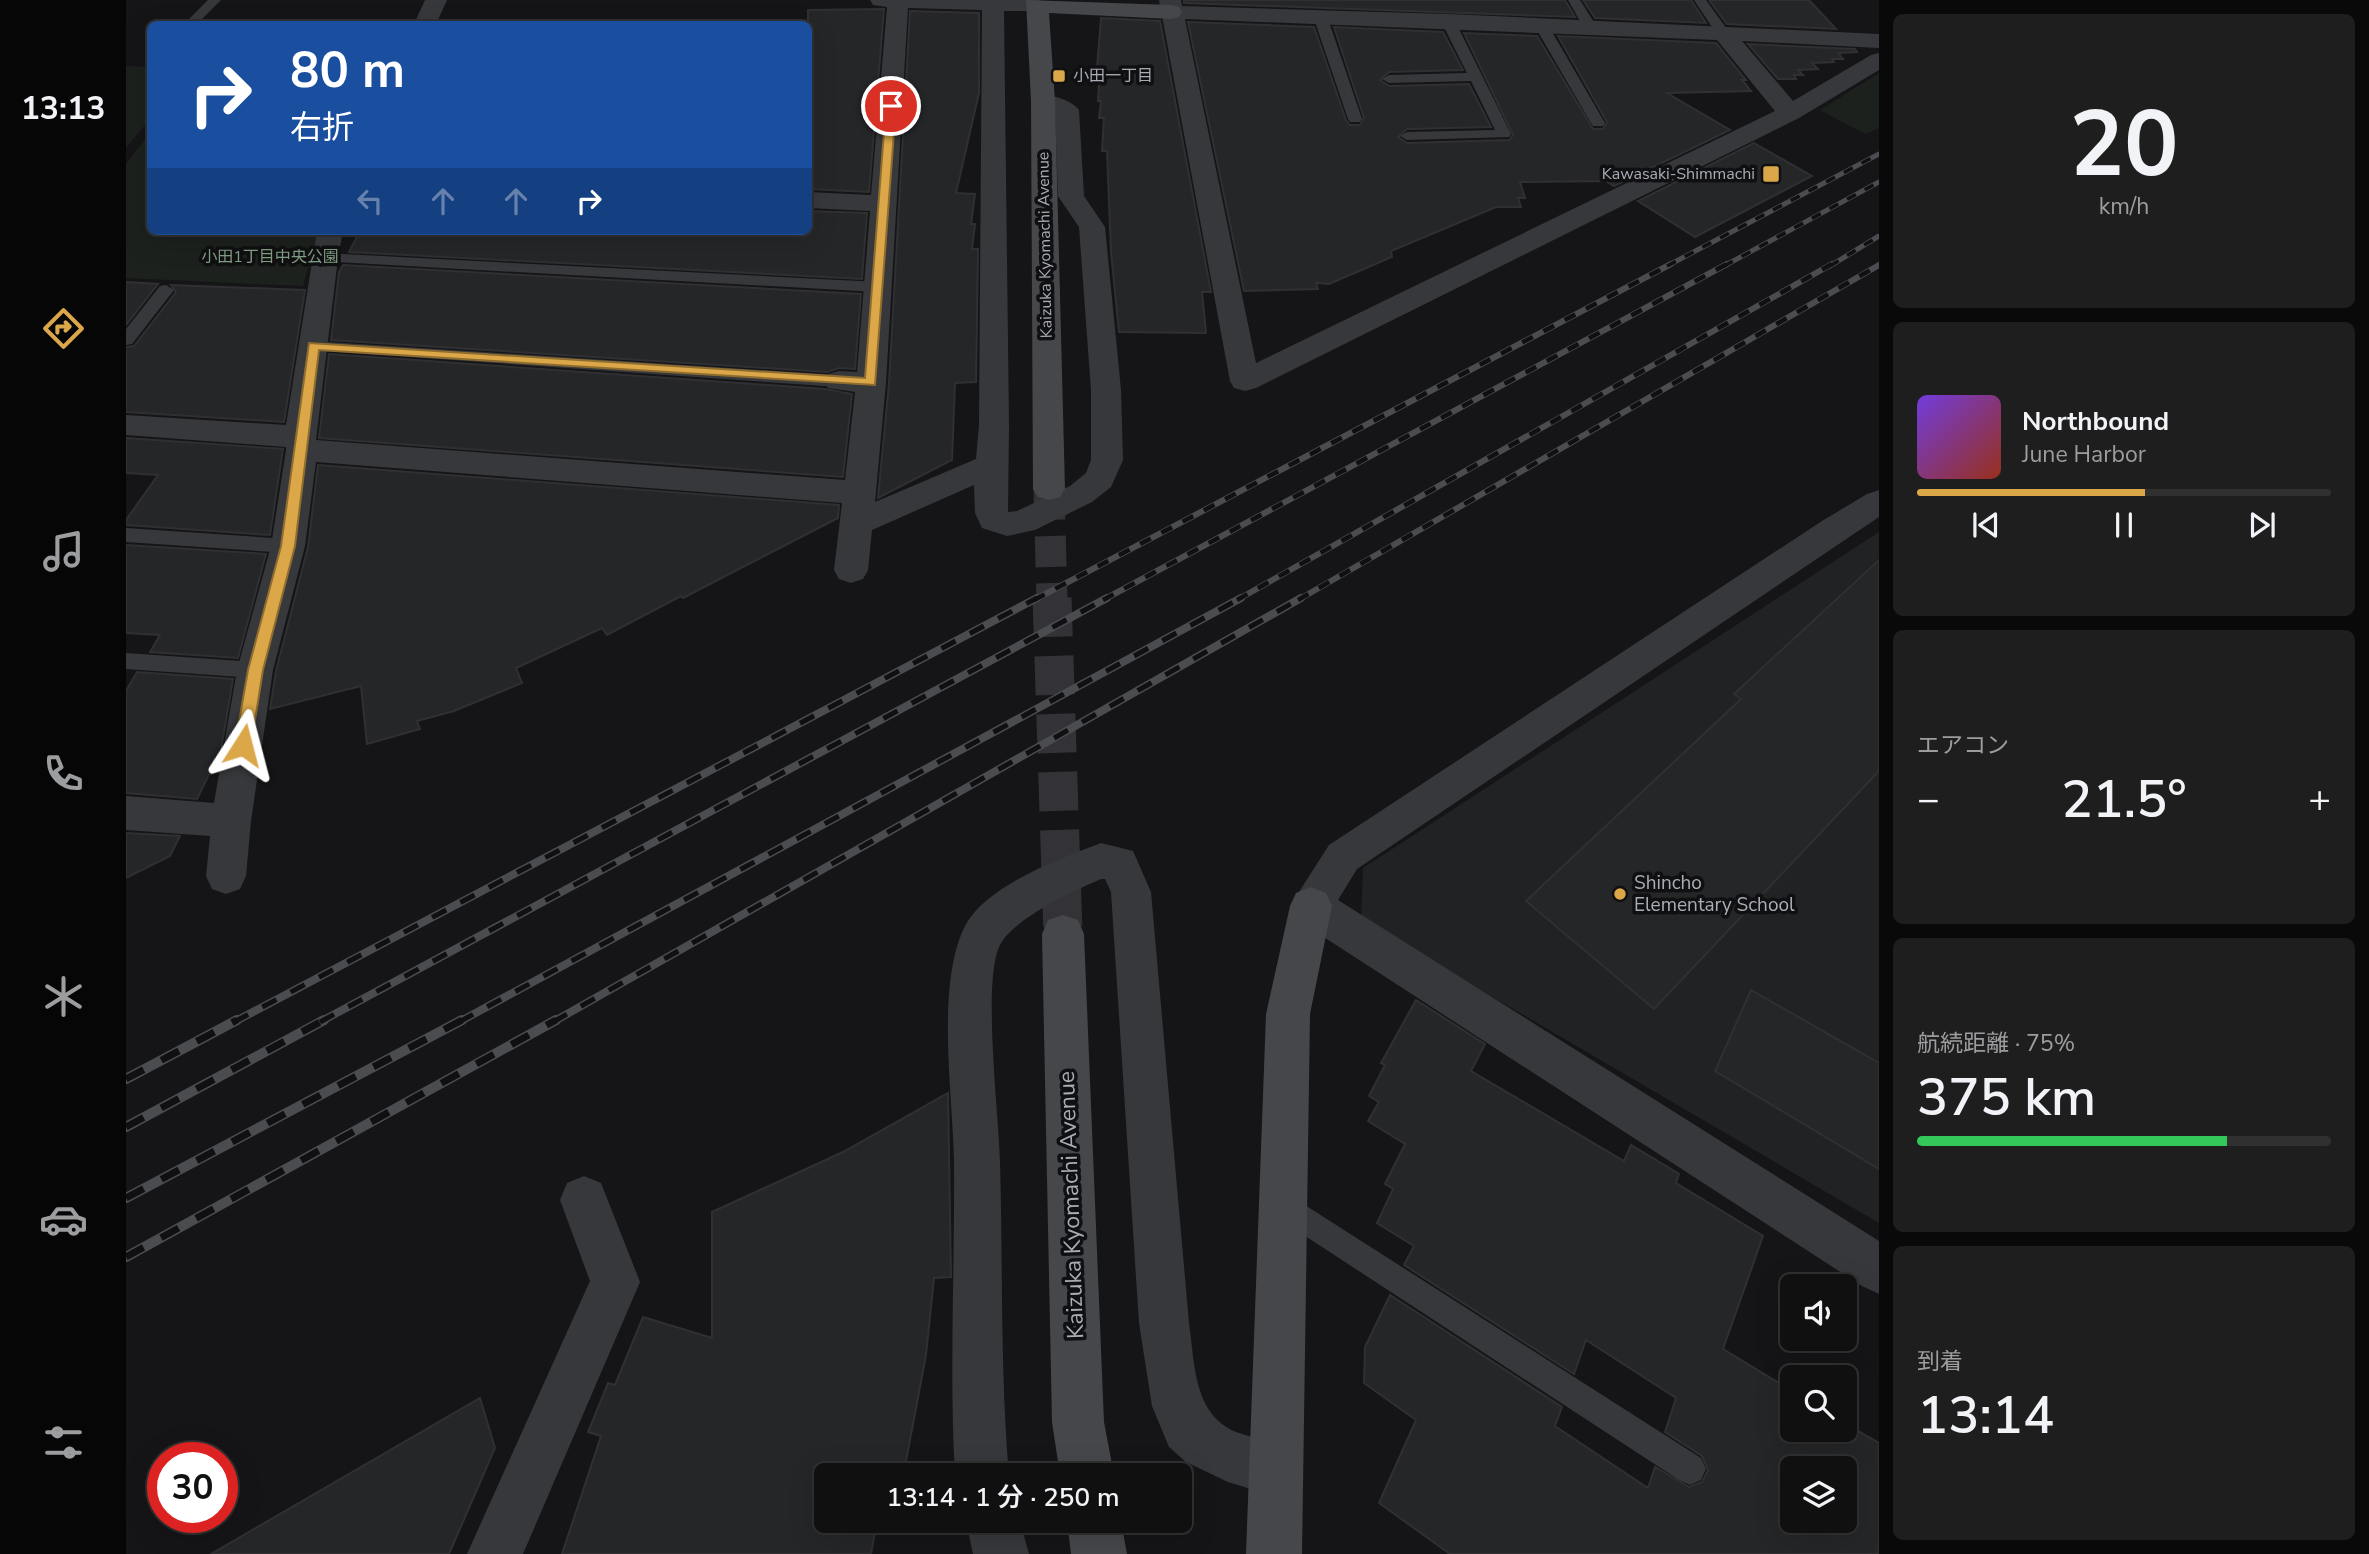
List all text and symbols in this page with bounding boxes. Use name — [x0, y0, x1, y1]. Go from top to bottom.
text: 80 m — [290, 37, 405, 104]
icon: right — [175, 49, 266, 140]
place label: 小田一丁目 — [1073, 65, 1153, 87]
marker: 小田一丁目 — [1051, 68, 1067, 84]
pin — [861, 76, 921, 136]
text: 20 — [2069, 83, 2179, 207]
text: 13:13 — [21, 87, 105, 130]
icon: arrive — [872, 87, 910, 125]
text: 右折 — [290, 106, 354, 149]
street label: Kaizuka Kyomachi Avenue — [1032, 152, 1058, 338]
place label: Kawasaki-Shimmachi — [1602, 163, 1755, 185]
marker: Kawasaki-Shimmachi — [1761, 164, 1781, 184]
icon: left — [351, 182, 389, 220]
icon: ahead — [424, 182, 462, 220]
icon: ahead — [497, 182, 535, 220]
icon: right — [570, 182, 608, 220]
text: km/h — [2099, 191, 2149, 222]
park label: 小田1丁目中央公園 — [201, 246, 339, 268]
icon: directions — [39, 304, 88, 353]
text: Northbound — [2022, 404, 2169, 439]
text: June Harbor — [2022, 439, 2146, 470]
icon: previous — [1967, 506, 2005, 544]
icon: pause — [2105, 506, 2143, 544]
icon: next — [2243, 506, 2281, 544]
icon: music — [39, 527, 88, 576]
position arrow — [206, 708, 280, 782]
text: エアコン — [1917, 730, 2009, 761]
icon: phone — [39, 749, 88, 798]
text: 21.5° — [2061, 764, 2187, 835]
text: − — [1917, 774, 1940, 825]
text: + — [2308, 774, 2331, 825]
place label: Shincho Elementary School — [1634, 870, 1795, 918]
marker: Shincho Elementary School — [1612, 886, 1628, 902]
icon: climate — [39, 972, 88, 1021]
text: 航続距離 · 75% — [1917, 1028, 2075, 1059]
text: 375 km — [1917, 1062, 2096, 1133]
street label: Kaizuka Kyomachi Avenue — [1051, 1070, 1091, 1340]
icon: car — [39, 1195, 88, 1244]
map controls — [1780, 1274, 1857, 1533]
button: sound — [1780, 1274, 1857, 1351]
text: 到着 — [1917, 1346, 1963, 1377]
button: search — [1780, 1365, 1857, 1442]
text: 13:14 — [1917, 1380, 2054, 1451]
icon: filters — [39, 1418, 88, 1467]
speed limit sign: 30 — [147, 1442, 238, 1533]
button: layers — [1780, 1456, 1857, 1533]
text: 13:14 · 1 分 · 250 m — [887, 1480, 1119, 1515]

